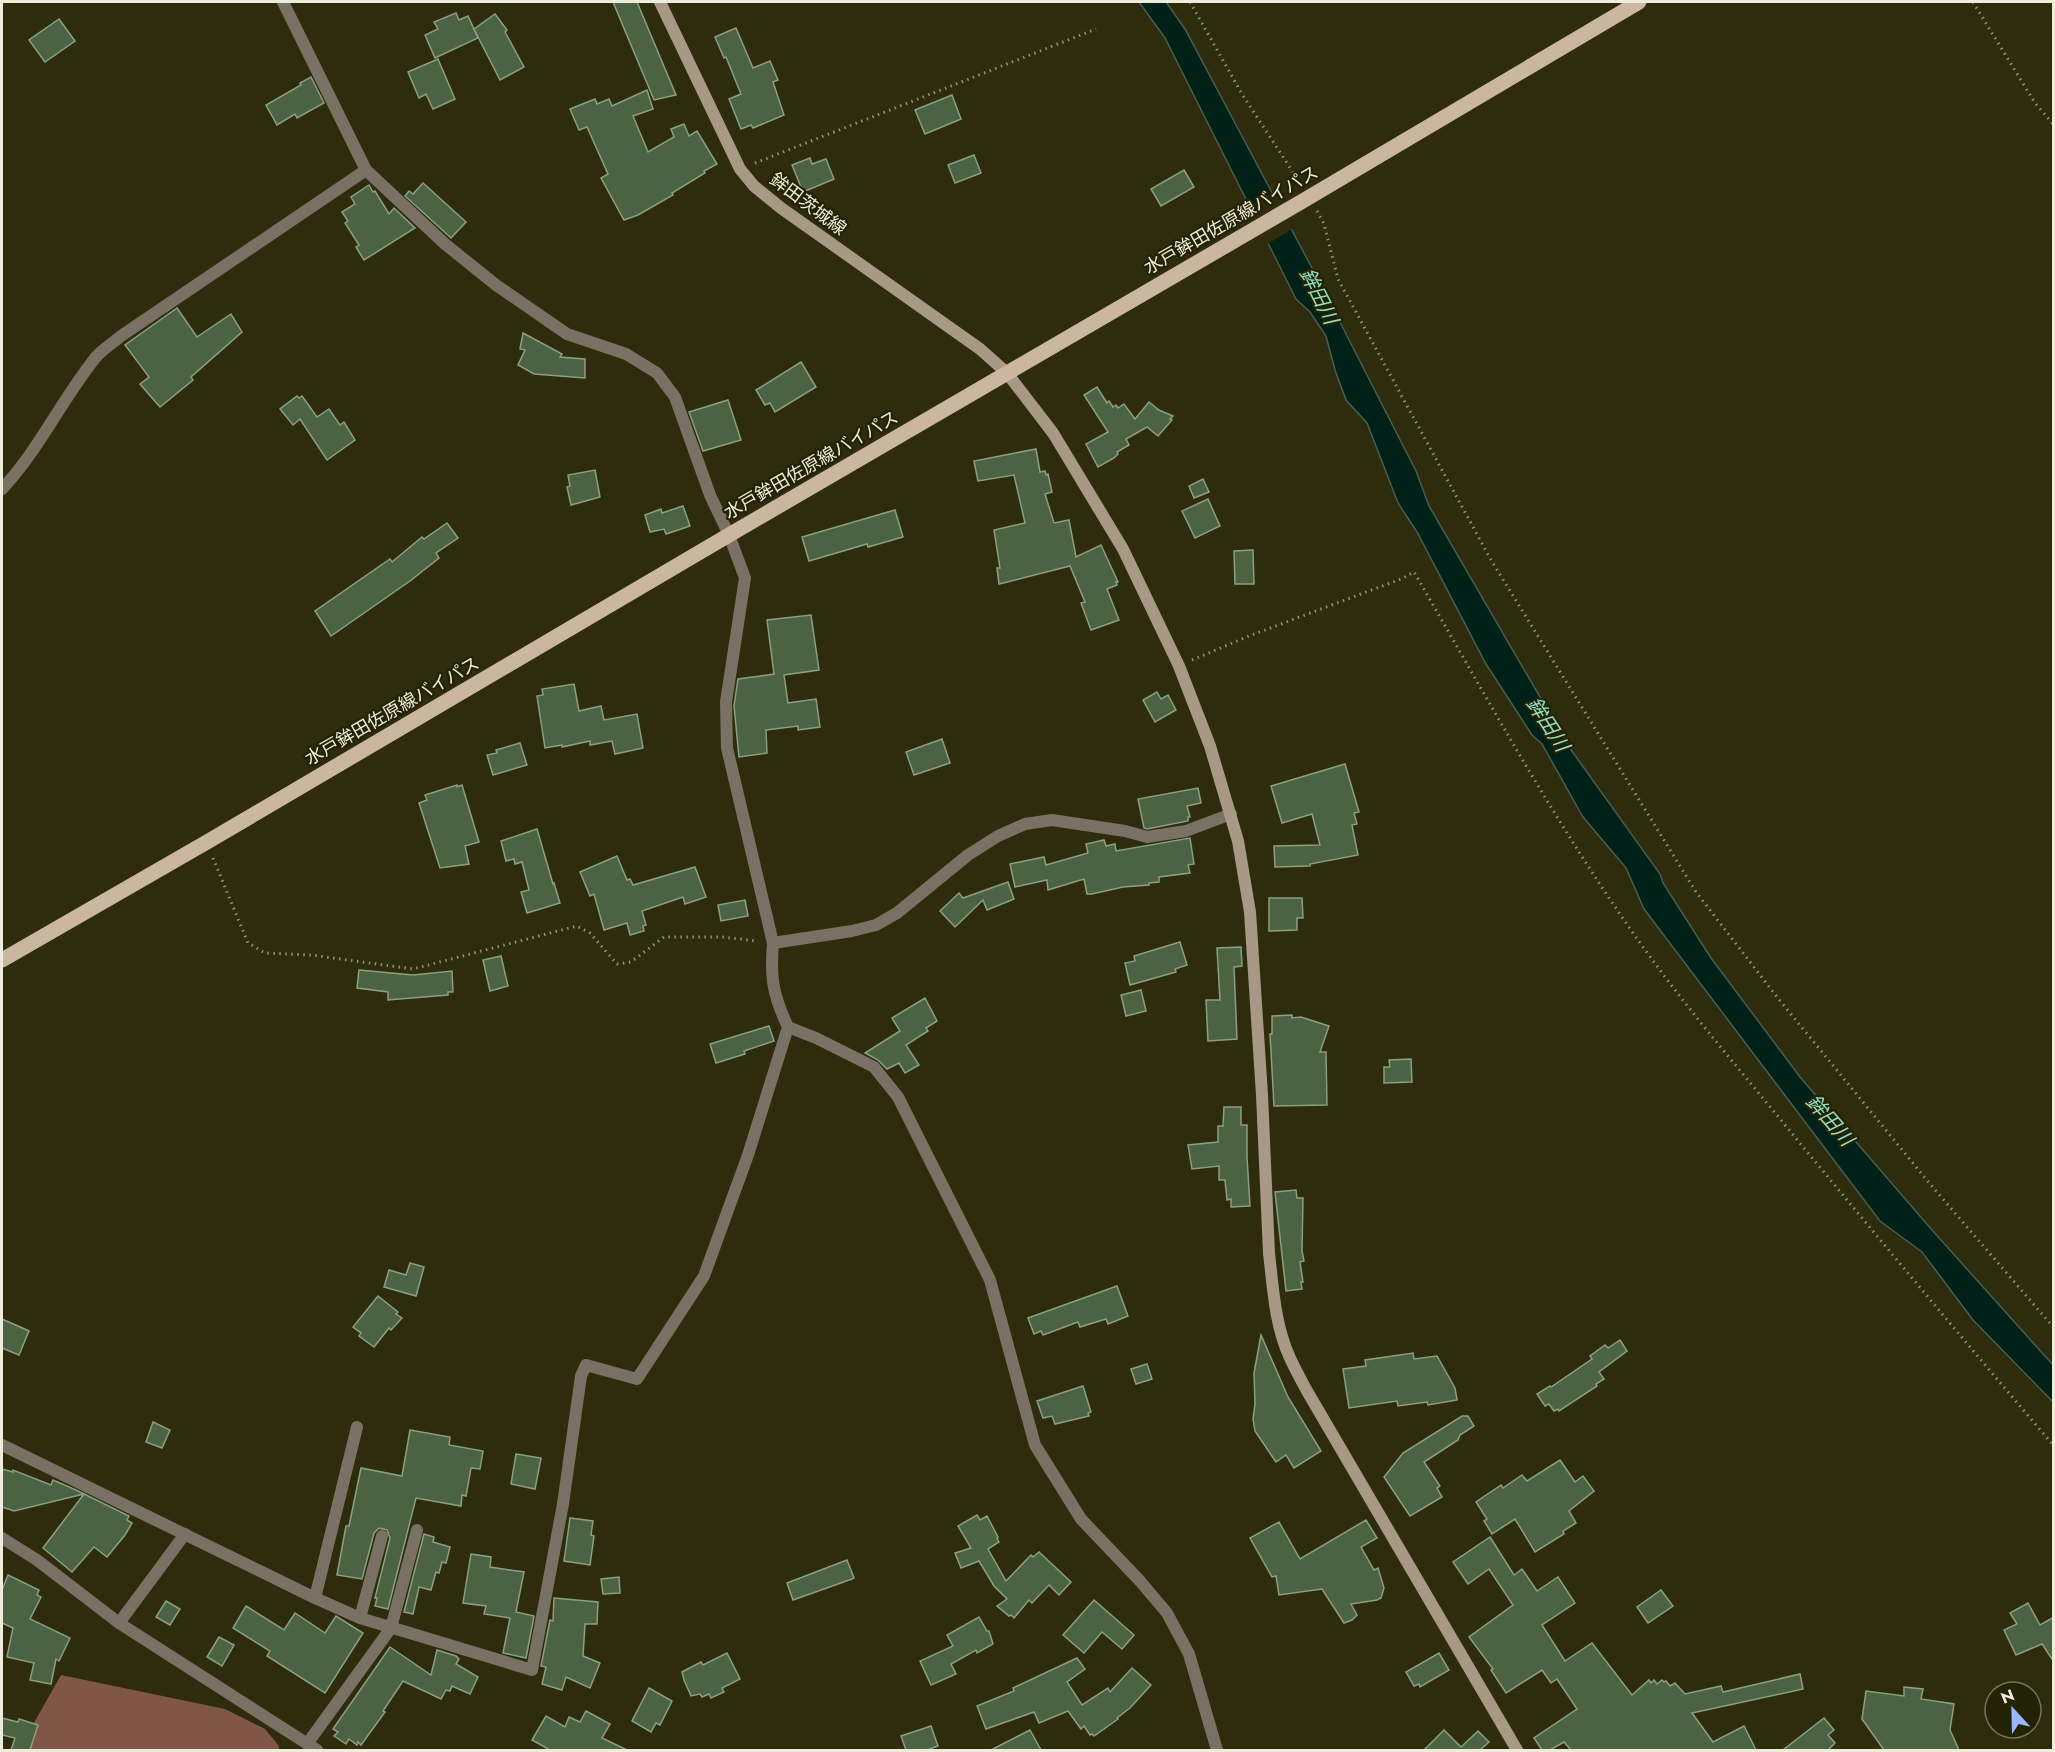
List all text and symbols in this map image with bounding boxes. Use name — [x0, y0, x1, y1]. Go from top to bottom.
street label: 水戸鉾田佐原線バイパス — [1139, 159, 1323, 281]
street label: 鉾田茨城線 — [764, 167, 852, 241]
water label: 鉾田川 — [1292, 263, 1346, 331]
street label: 水戸鉾田佐原線バイパス — [719, 404, 903, 526]
street label: 水戸鉾田佐原線バイパス — [300, 650, 484, 772]
water label: 鉾田川 — [1519, 691, 1577, 759]
water label: 鉾田川 — [1799, 1088, 1862, 1154]
north arrow — [1983, 1680, 2043, 1740]
text: N — [1997, 1684, 2018, 1710]

